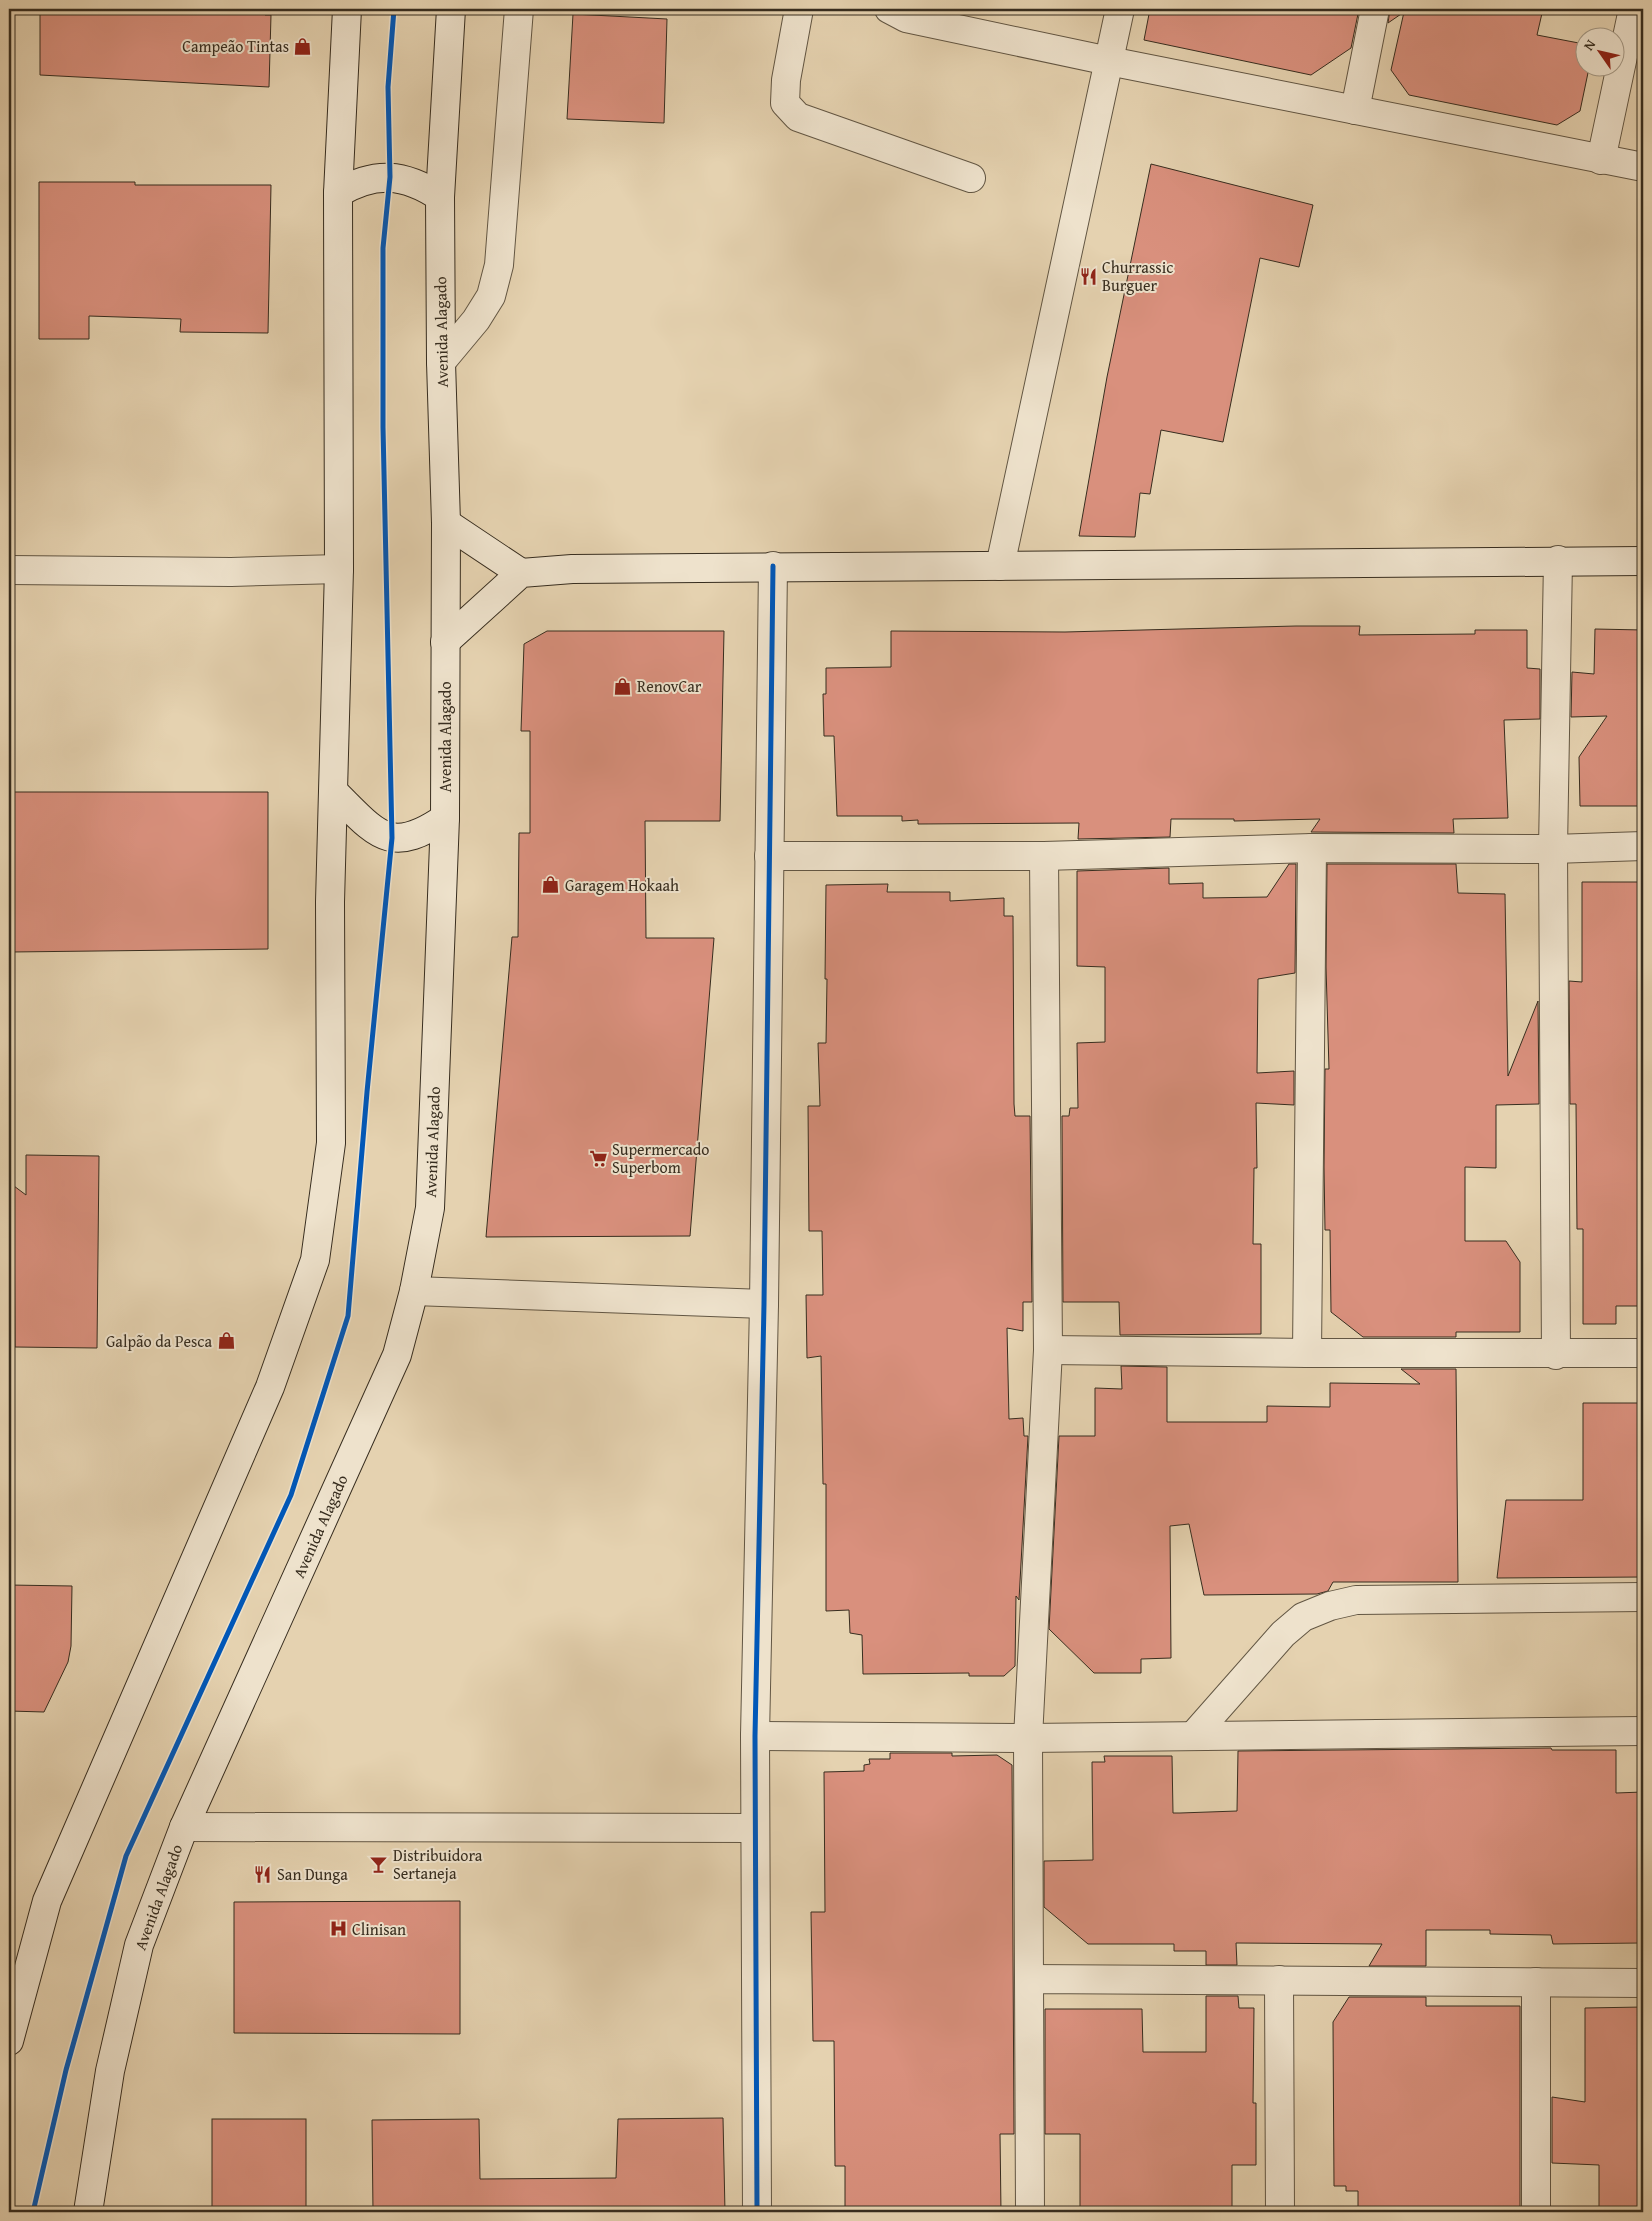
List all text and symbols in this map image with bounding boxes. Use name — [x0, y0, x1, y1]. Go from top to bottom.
north arrow — [1574, 28, 1624, 78]
place label: Campeão Tintas — [182, 34, 289, 58]
text: N — [1578, 35, 1600, 54]
shop icon: Campeão Tintas — [293, 36, 313, 56]
place label: Churrassic Burguer — [1102, 255, 1173, 297]
restaurant icon: Churrassic Burguer — [1078, 266, 1098, 286]
street label: Avenida Alagado — [428, 276, 454, 388]
place label: RenovCar — [637, 674, 702, 698]
shop icon: RenovCar — [613, 676, 633, 696]
street label: Avenida Alagado — [433, 681, 457, 793]
place label: Garagem Hokaah — [565, 873, 679, 897]
shop icon: Garagem Hokaah — [541, 875, 561, 895]
street label: Avenida Alagado — [418, 1086, 446, 1198]
place label: Supermercado Superbom — [612, 1137, 710, 1179]
supermarket icon: Supermercado Superbom — [588, 1148, 608, 1168]
place label: Galpão da Pesca — [106, 1329, 212, 1353]
shop icon: Galpão da Pesca — [216, 1331, 236, 1351]
street label: Avenida Alagado — [286, 1470, 354, 1582]
street label: Avenida Alagado — [128, 1841, 188, 1953]
place label: Distribuidora Sertaneja — [393, 1843, 483, 1885]
bar icon: Distribuidora Sertaneja — [369, 1854, 389, 1874]
place label: San Dunga — [277, 1862, 348, 1886]
restaurant icon: San Dunga — [253, 1864, 273, 1884]
place label: Clinisan — [352, 1917, 406, 1941]
hospital icon: Clinisan — [328, 1919, 348, 1939]

